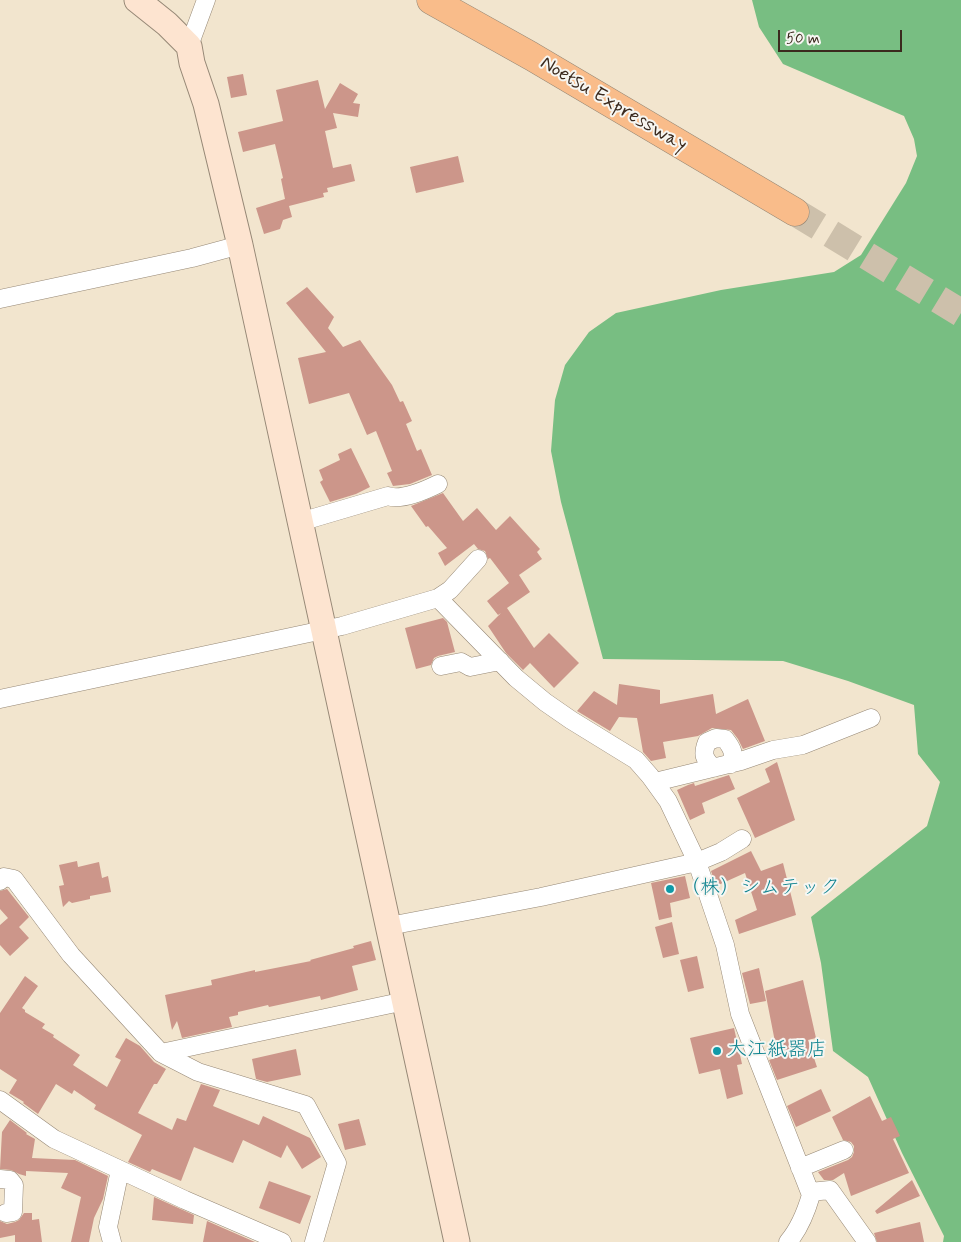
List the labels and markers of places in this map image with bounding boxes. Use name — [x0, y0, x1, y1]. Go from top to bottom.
place label: （株）シムテック — [680, 877, 840, 901]
marker: （株）シムテック — [664, 883, 676, 895]
place label: 大江紙器店 — [727, 1039, 827, 1063]
marker: 大江紙器店 — [711, 1045, 723, 1057]

